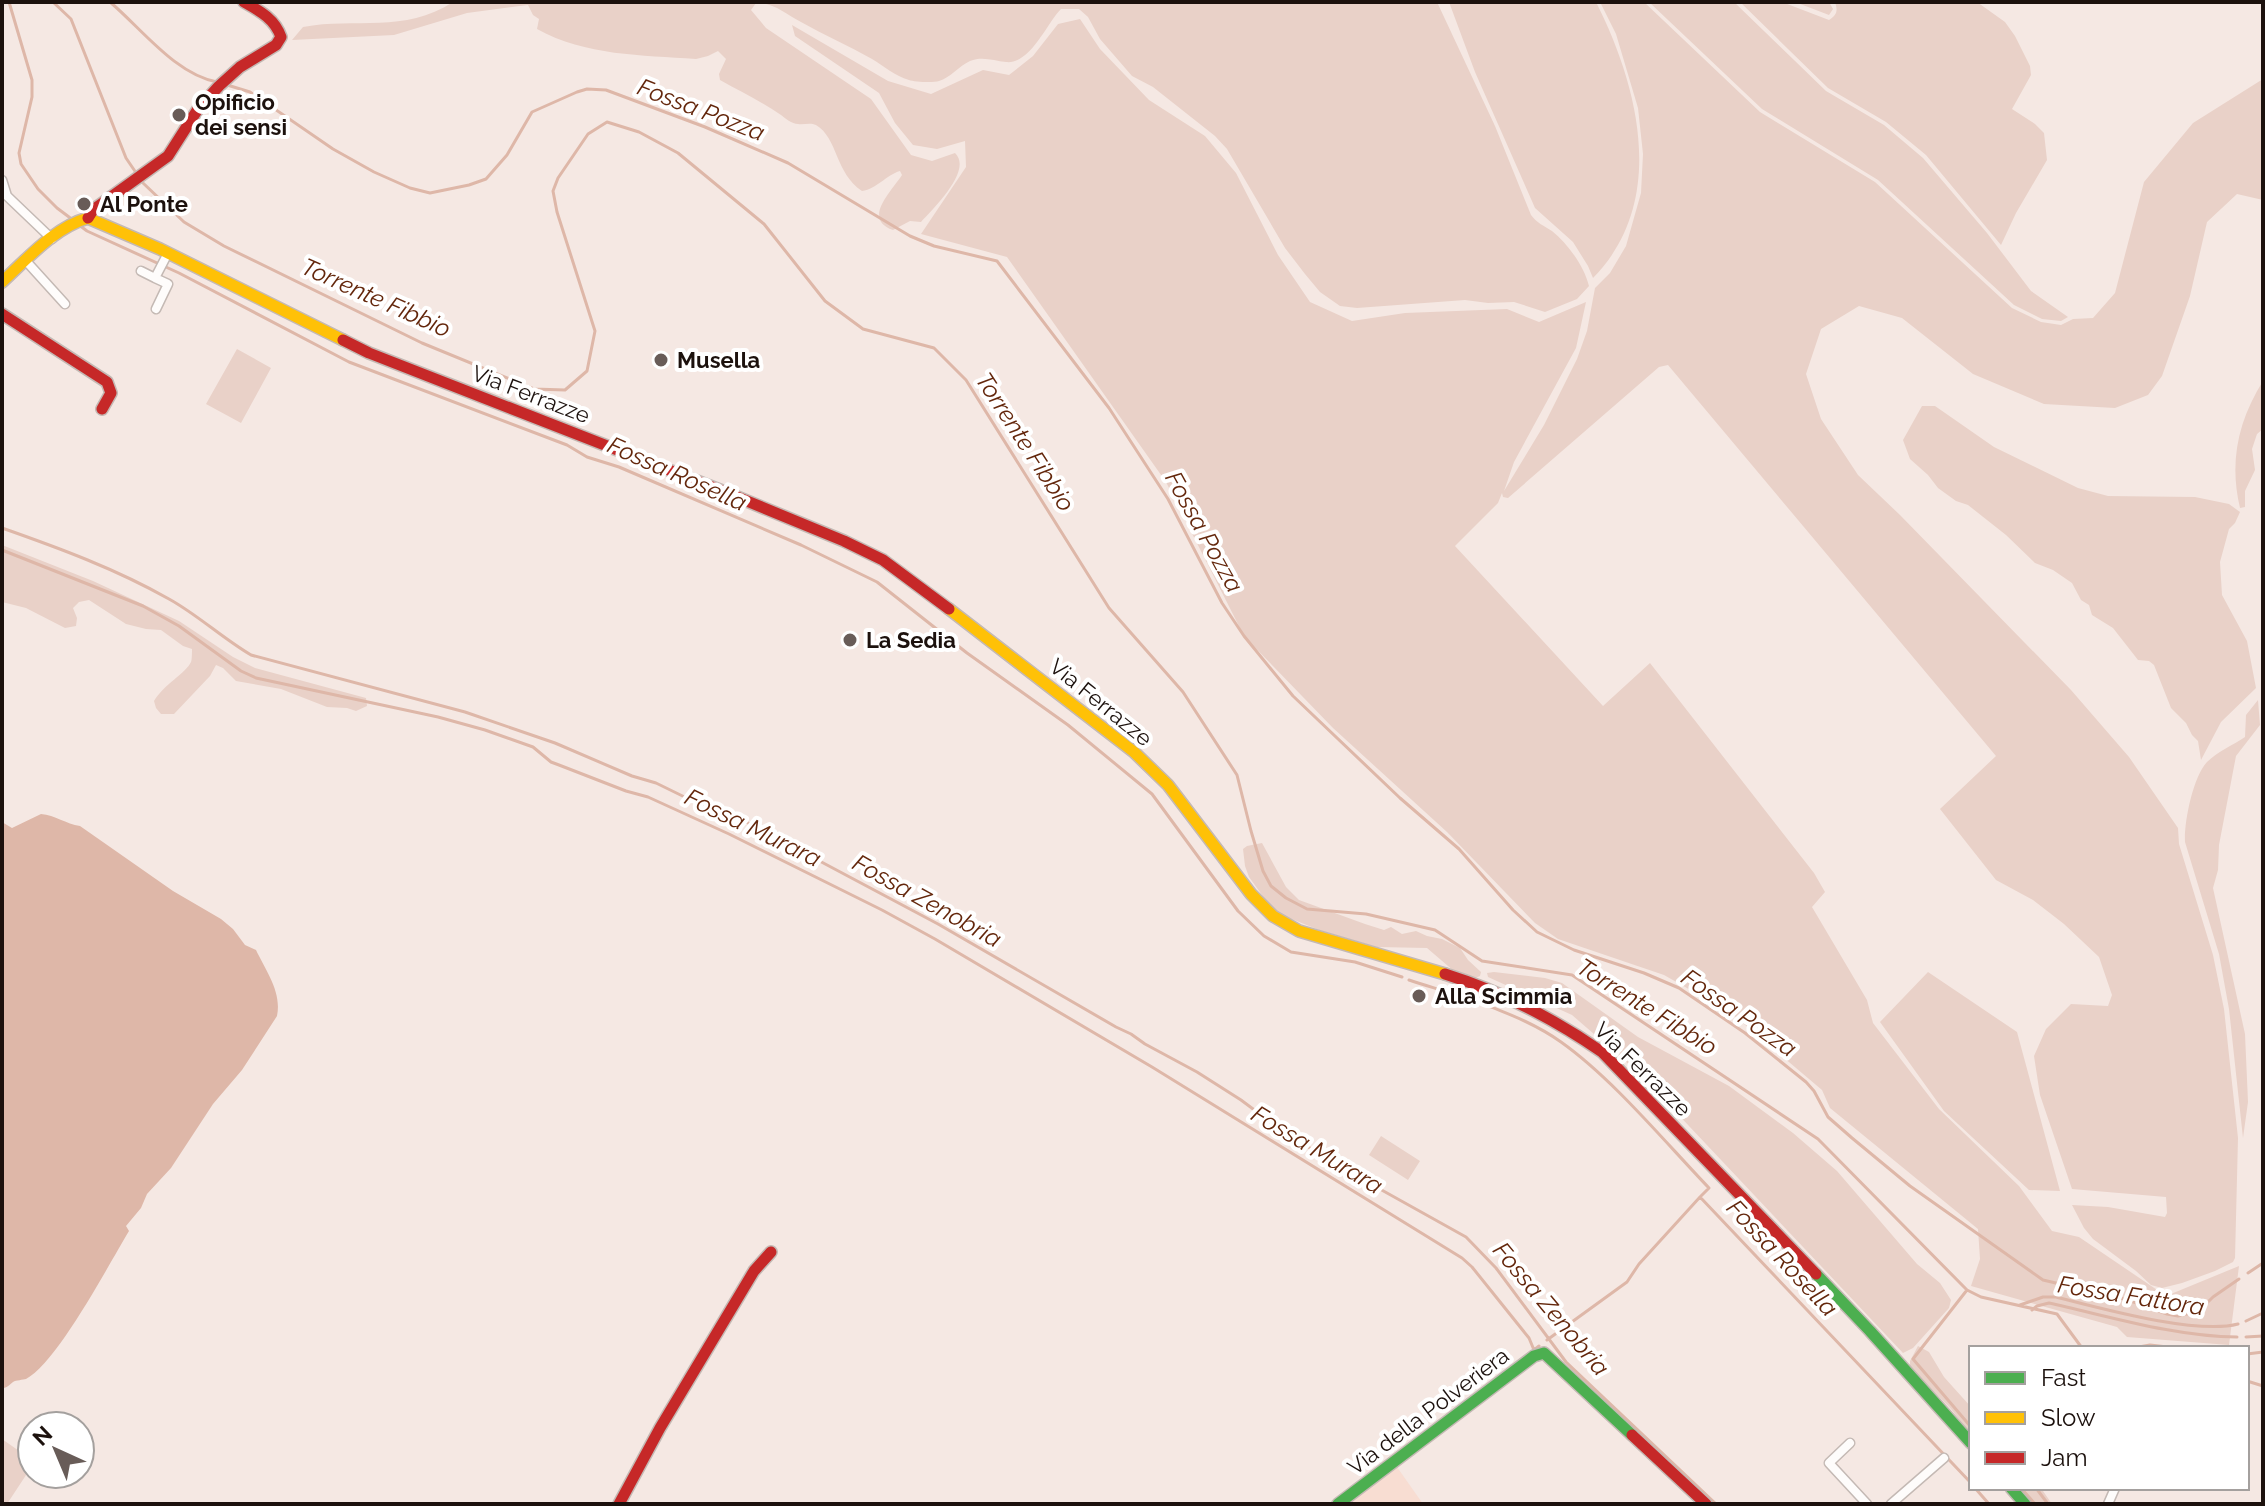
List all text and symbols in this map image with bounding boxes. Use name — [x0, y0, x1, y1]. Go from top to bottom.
water label: Fossa Pozza — [634, 72, 769, 147]
place label: Opificio dei sensi — [195, 89, 287, 140]
marker: Opificio dei sensi — [170, 106, 188, 124]
place label: Al Ponte — [100, 191, 188, 217]
marker: Al Ponte — [75, 195, 93, 213]
water label: Torrente Fibbio — [297, 252, 455, 343]
place label: Musella — [677, 347, 760, 373]
marker: Musella — [652, 351, 670, 369]
street label: Via Ferrazze — [468, 360, 594, 428]
water label: Torrente Fibbio — [970, 367, 1081, 517]
water label: Fossa Rosella — [603, 430, 751, 517]
water label: Fossa Pozza — [1159, 466, 1250, 597]
place label: La Sedia — [866, 627, 956, 653]
marker: La Sedia — [841, 631, 859, 649]
street label: Via Ferrazze — [1045, 653, 1158, 751]
water label: Fossa Murara — [680, 782, 826, 873]
water label: Fossa Zenobria — [848, 848, 1007, 953]
water label: Torrente Fibbio — [1572, 952, 1723, 1061]
water label: Fossa Pozza — [1676, 962, 1802, 1063]
place label: Alla Scimmia — [1435, 983, 1572, 1009]
marker: Alla Scimmia — [1410, 987, 1428, 1005]
street label: Via Ferrazze — [1589, 1017, 1697, 1122]
water label: Fossa Murara — [1246, 1099, 1388, 1200]
water label: Fossa Rosella — [1721, 1193, 1844, 1322]
water label: Fossa Zenobria — [1487, 1236, 1616, 1381]
water label: Fossa Fattora — [2056, 1270, 2206, 1321]
street label: Via della Polveriera — [1342, 1342, 1514, 1480]
legend — [1969, 1346, 2249, 1490]
text: Fast — [2041, 1363, 2086, 1392]
text: Slow — [2041, 1403, 2096, 1432]
north arrow — [16, 1410, 96, 1490]
text: N — [27, 1420, 57, 1451]
text: Jam — [2041, 1443, 2087, 1472]

